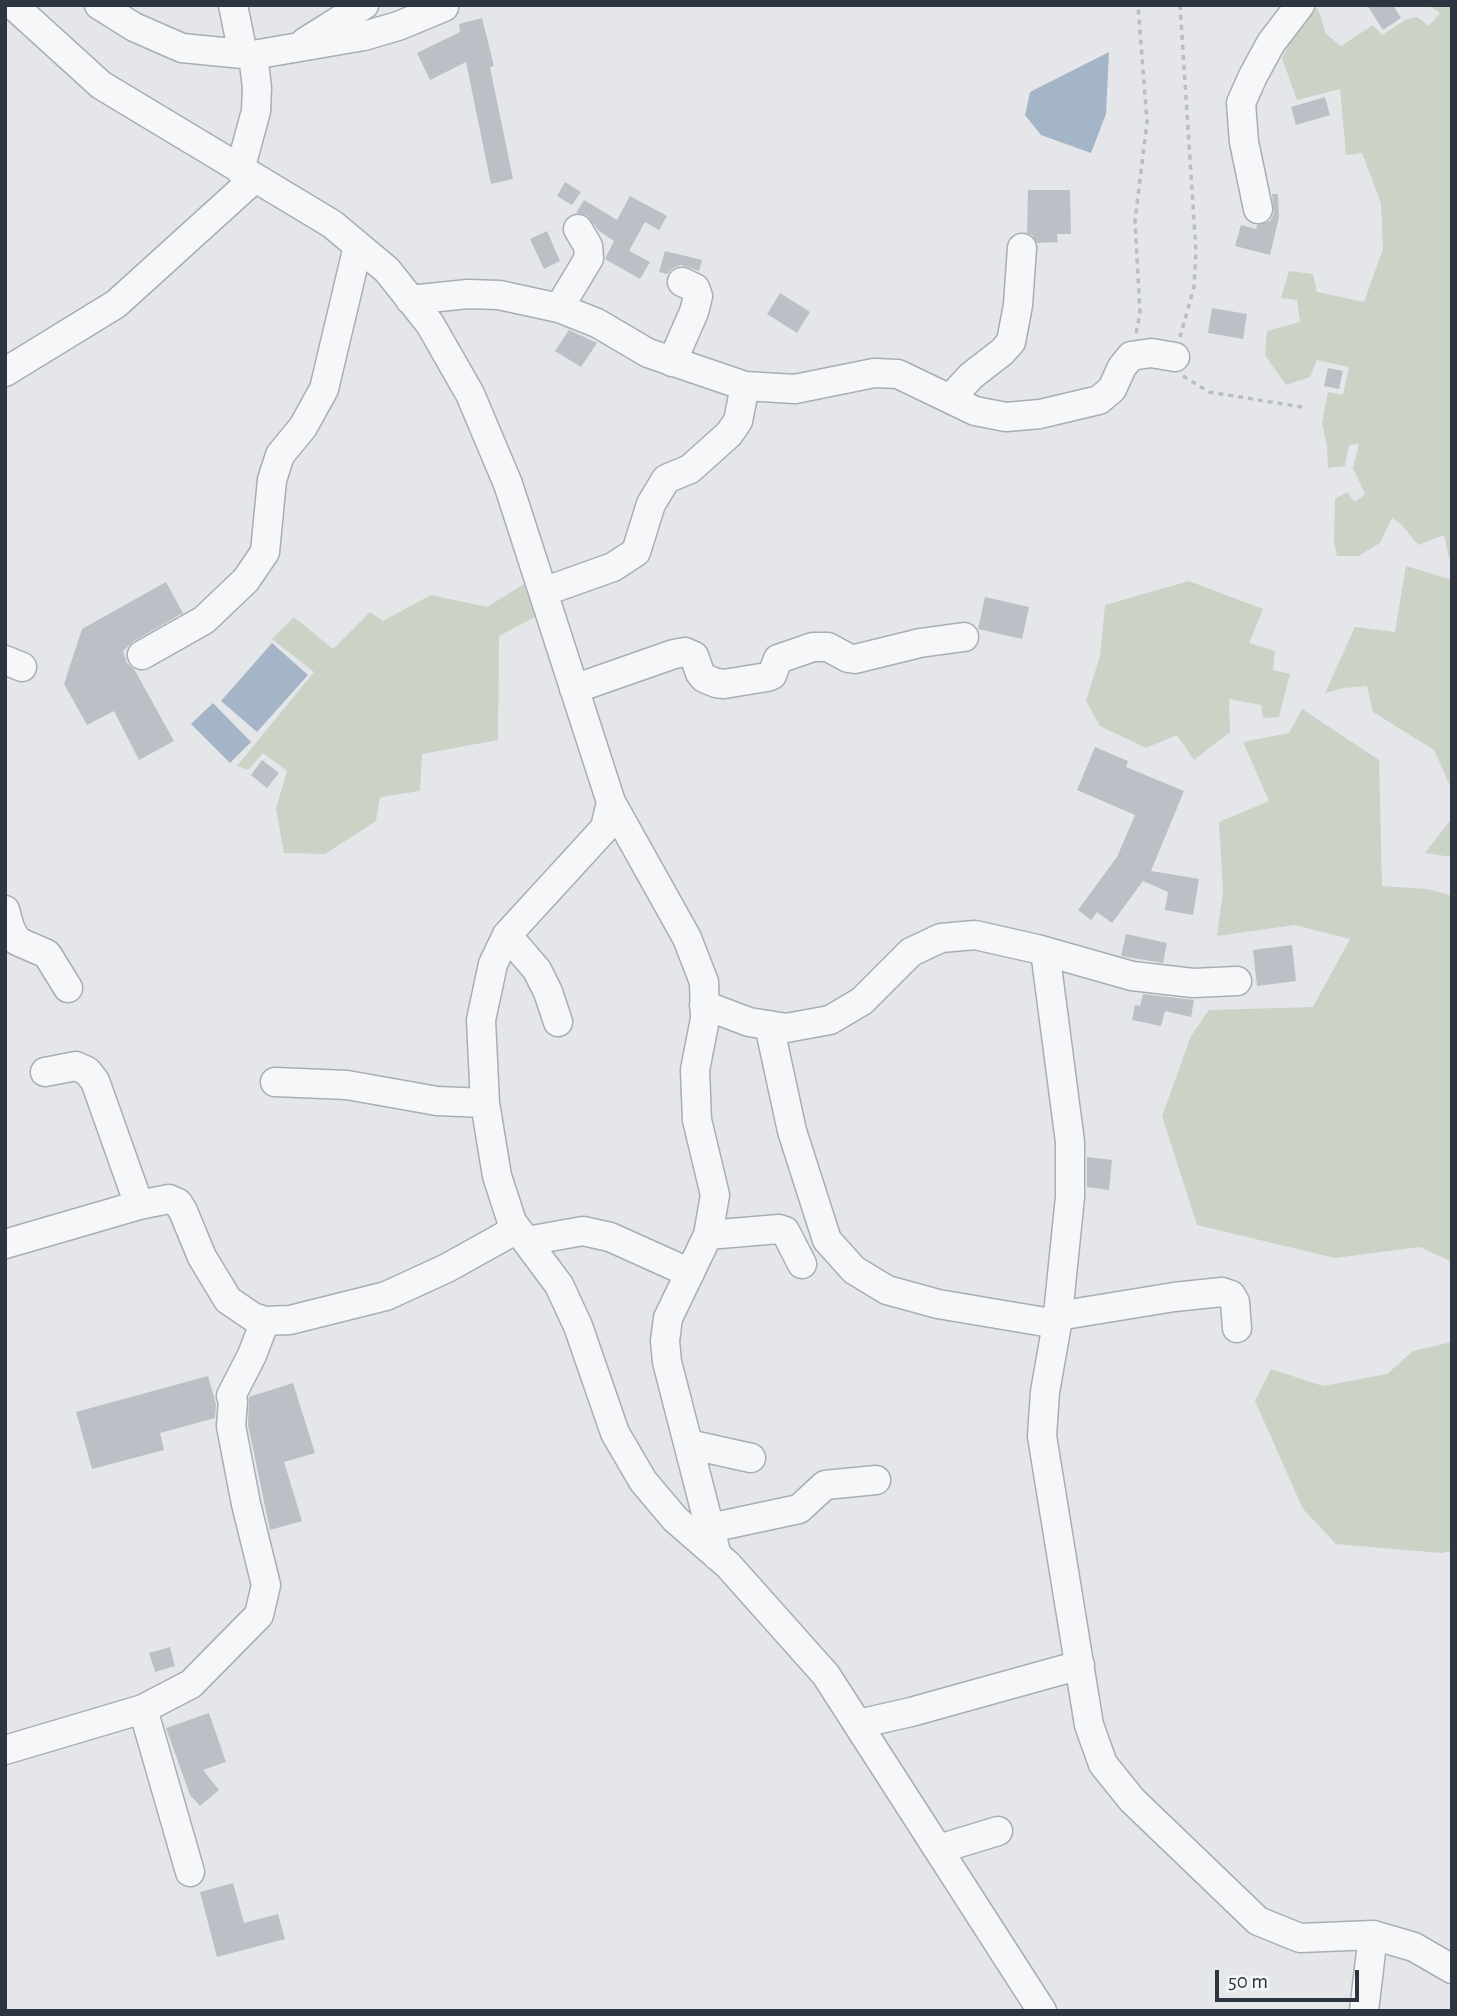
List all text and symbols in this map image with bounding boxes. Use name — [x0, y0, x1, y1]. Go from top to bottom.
scale bar — [1219, 1956, 1362, 2000]
text: 50 m — [1228, 1971, 1268, 1992]

